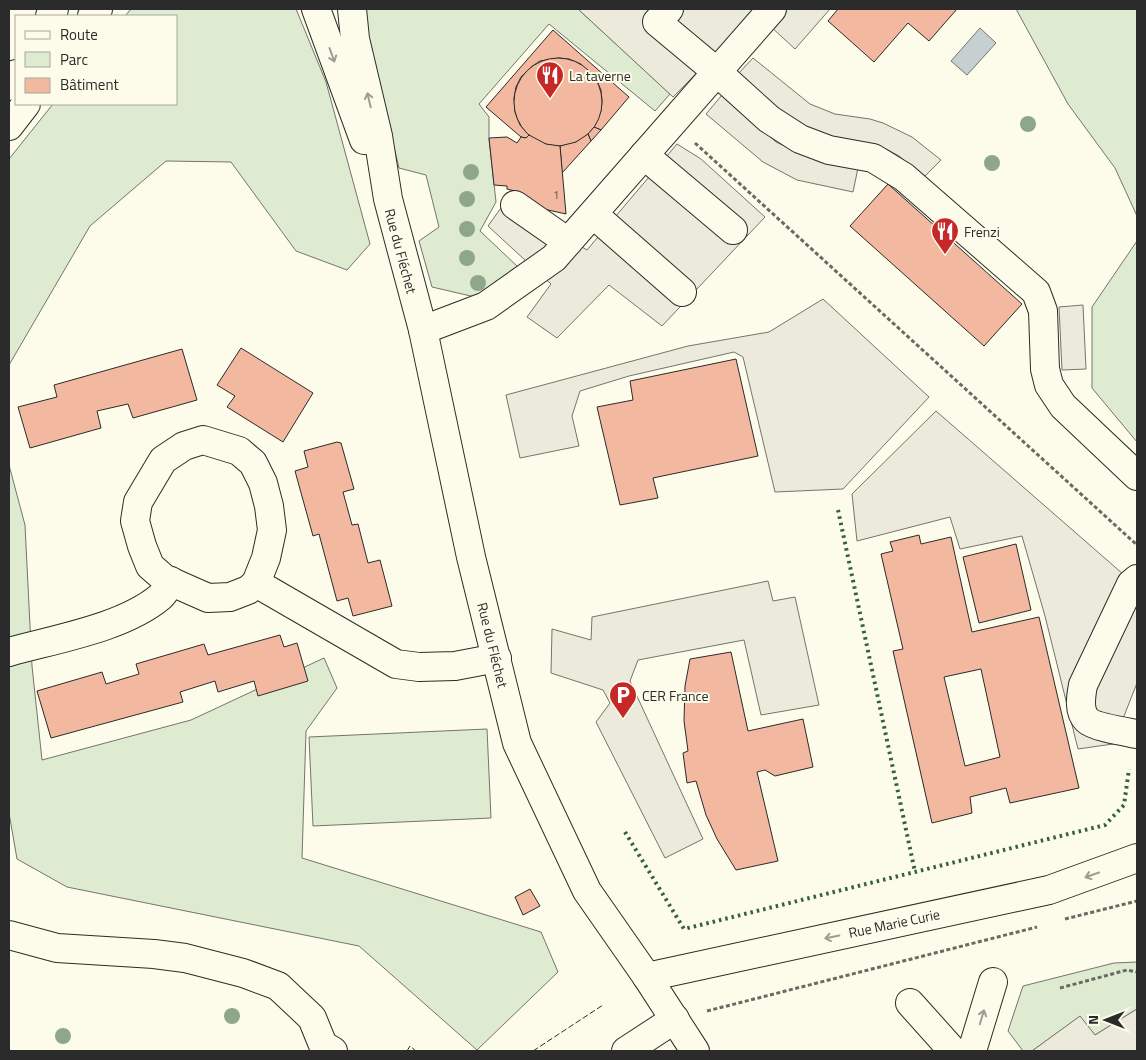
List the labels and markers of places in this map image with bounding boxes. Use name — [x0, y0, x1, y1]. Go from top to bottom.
restaurant icon: La taverne — [535, 60, 565, 99]
place label: La taverne — [569, 65, 631, 86]
restaurant icon: Frenzi — [930, 216, 960, 255]
place label: Frenzi — [964, 221, 1000, 242]
parking icon: CER France — [608, 680, 638, 719]
place label: CER France — [642, 685, 709, 706]

